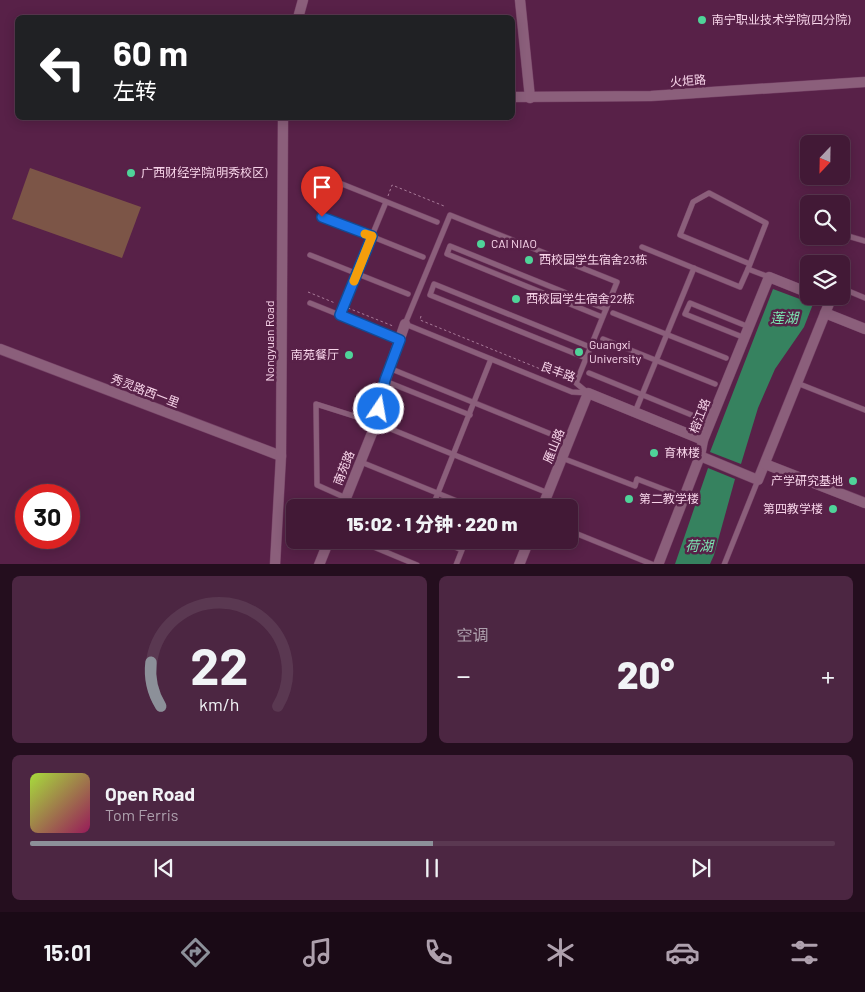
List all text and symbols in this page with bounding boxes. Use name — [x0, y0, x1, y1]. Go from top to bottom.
place label: 南宁职业技术学院(四分院) — [712, 12, 851, 26]
marker: 南宁职业技术学院(四分院) — [696, 14, 708, 26]
text: 60 m — [113, 31, 188, 73]
icon: left — [30, 35, 95, 100]
street label: 火炬路 — [669, 72, 706, 88]
text: 左转 — [113, 77, 157, 103]
north arrow — [800, 135, 850, 185]
map controls — [800, 135, 850, 305]
place label: 广西财经学院(明秀校区) — [141, 165, 268, 179]
pin — [301, 166, 343, 217]
marker: 广西财经学院(明秀校区) — [125, 167, 137, 179]
icon: arrive — [308, 173, 336, 201]
button: search — [800, 195, 850, 245]
place label: CAI NIAO — [491, 236, 537, 250]
marker: CAI NIAO — [475, 238, 487, 250]
place label: 西校园学生宿舍23栋 — [539, 252, 648, 266]
marker: 西校园学生宿舍23栋 — [523, 254, 535, 266]
button: layers — [800, 255, 850, 305]
place label: 西校园学生宿舍22栋 — [526, 291, 635, 305]
marker: 西校园学生宿舍22栋 — [510, 293, 522, 305]
street label: Nongyuan Road — [262, 300, 276, 382]
water label: 莲湖 — [770, 309, 800, 326]
place label: Guangxi University — [589, 337, 642, 365]
marker: Guangxi University — [573, 346, 585, 358]
place label: 南苑餐厅 — [291, 347, 339, 361]
marker: 南苑餐厅 — [343, 349, 355, 361]
street label: 良丰路 — [539, 358, 578, 384]
street label: 秀灵路西一里 — [109, 371, 181, 410]
position arrow — [352, 382, 404, 434]
street label: 榕江路 — [686, 396, 712, 435]
street label: 雁山路 — [540, 426, 566, 465]
place label: 育林楼 — [664, 445, 700, 459]
marker: 育林楼 — [648, 447, 660, 459]
street label: 南苑路 — [330, 448, 356, 487]
place label: 产学研究基地 — [771, 473, 843, 487]
marker: 产学研究基地 — [847, 475, 859, 487]
speed limit sign: 30 — [15, 484, 80, 549]
place label: 第二教学楼 — [639, 491, 699, 505]
marker: 第二教学楼 — [623, 493, 635, 505]
place label: 第四教学楼 — [763, 501, 823, 515]
marker: 第四教学楼 — [827, 503, 839, 515]
text: 15:02 · 1 分钟 · 220 m — [346, 512, 518, 535]
water label: 荷湖 — [685, 537, 715, 554]
text: 空调 — [457, 625, 489, 644]
text: 22 — [190, 633, 248, 695]
text: 20° — [617, 651, 675, 697]
text: − — [457, 658, 471, 692]
text: + — [821, 658, 835, 692]
text: km/h — [199, 693, 239, 715]
text: Open Road — [105, 782, 195, 805]
text: Tom Ferris — [105, 805, 179, 824]
icon: previous — [150, 854, 178, 882]
icon: pause — [418, 854, 446, 882]
icon: next — [687, 854, 715, 882]
icon: directions — [178, 935, 213, 970]
icon: music — [300, 935, 335, 970]
icon: phone — [421, 935, 456, 970]
icon: climate — [543, 935, 578, 970]
icon: car — [665, 935, 700, 970]
icon: filters — [787, 935, 822, 970]
text: 15:01 — [43, 939, 91, 965]

